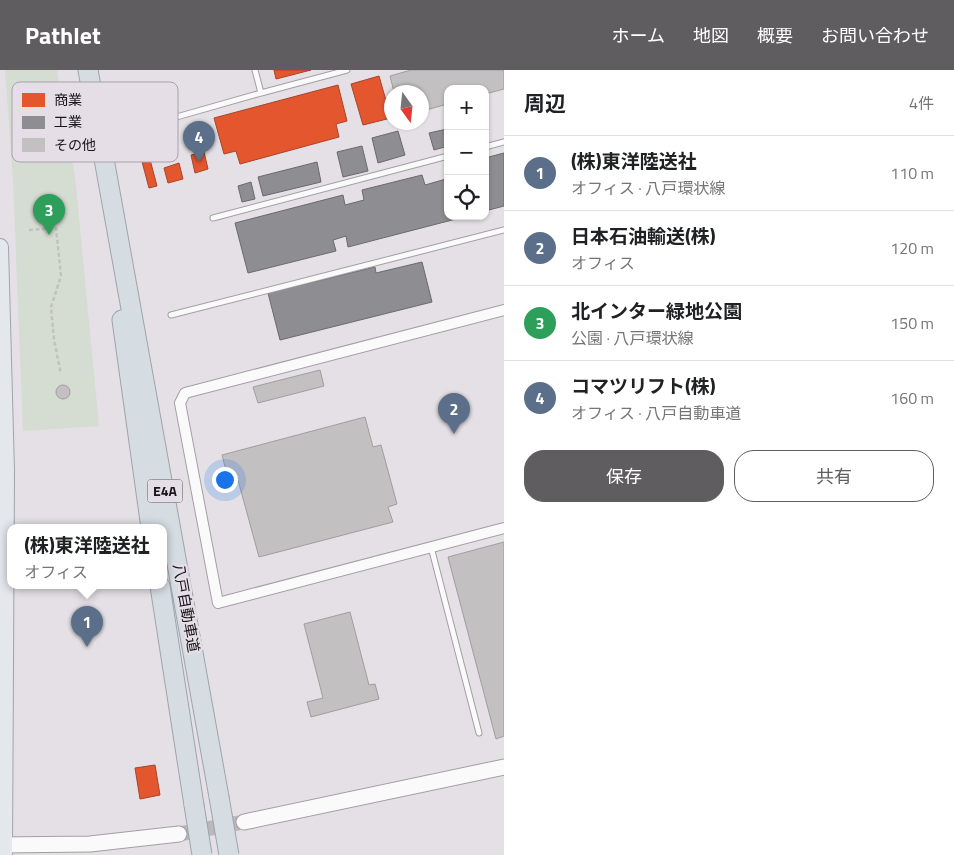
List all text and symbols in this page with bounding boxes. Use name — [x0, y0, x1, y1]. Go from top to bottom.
text: Pathlet — [25, 17, 101, 53]
text: ホーム — [612, 22, 665, 49]
text: 地図 — [693, 22, 729, 49]
text: 概要 — [757, 22, 793, 49]
text: お問い合わせ — [821, 22, 929, 49]
legend — [12, 82, 178, 162]
north arrow — [384, 85, 429, 130]
map controls — [444, 85, 489, 220]
button: + — [444, 85, 489, 130]
text: 周辺 — [524, 87, 566, 119]
text: 商業 — [54, 89, 82, 110]
text: 4件 — [909, 91, 934, 115]
text: 工業 — [54, 111, 82, 132]
pin: 4 — [183, 121, 215, 162]
button: − — [444, 130, 489, 175]
text: その他 — [54, 134, 96, 155]
text: (株)東洋陸送社 — [571, 146, 697, 175]
text: 1 — [536, 161, 544, 185]
text: 110 m — [890, 161, 934, 185]
button: locate — [444, 175, 489, 220]
text: オフィス · 八戸環状線 — [571, 176, 725, 200]
pin: 3 — [33, 194, 65, 235]
text: 日本石油輸送(株) — [571, 221, 716, 250]
text: 2 — [536, 236, 544, 260]
text: 120 m — [890, 236, 934, 260]
text: オフィス — [571, 251, 635, 275]
text: 北インター緑地公園 — [571, 296, 742, 325]
text: 3 — [536, 311, 544, 335]
text: 150 m — [890, 311, 934, 335]
text: 公園 · 八戸環状線 — [571, 326, 694, 350]
text: コマツリフト(株) — [571, 371, 716, 400]
text: 4 — [536, 386, 544, 410]
text: 160 m — [890, 386, 934, 410]
pin: 2 — [438, 393, 470, 434]
text: オフィス · 八戸自動車道 — [571, 401, 741, 425]
button: 保存 — [524, 450, 724, 502]
button: 共有 — [734, 450, 934, 502]
your location — [212, 467, 238, 493]
road number: E4A — [148, 480, 182, 502]
popup — [7, 524, 167, 589]
text: (株)東洋陸送社 — [24, 530, 150, 559]
text: オフィス — [24, 560, 88, 584]
street label: 八戸自動車道 — [167, 562, 206, 654]
pin: 1 — [71, 606, 103, 647]

